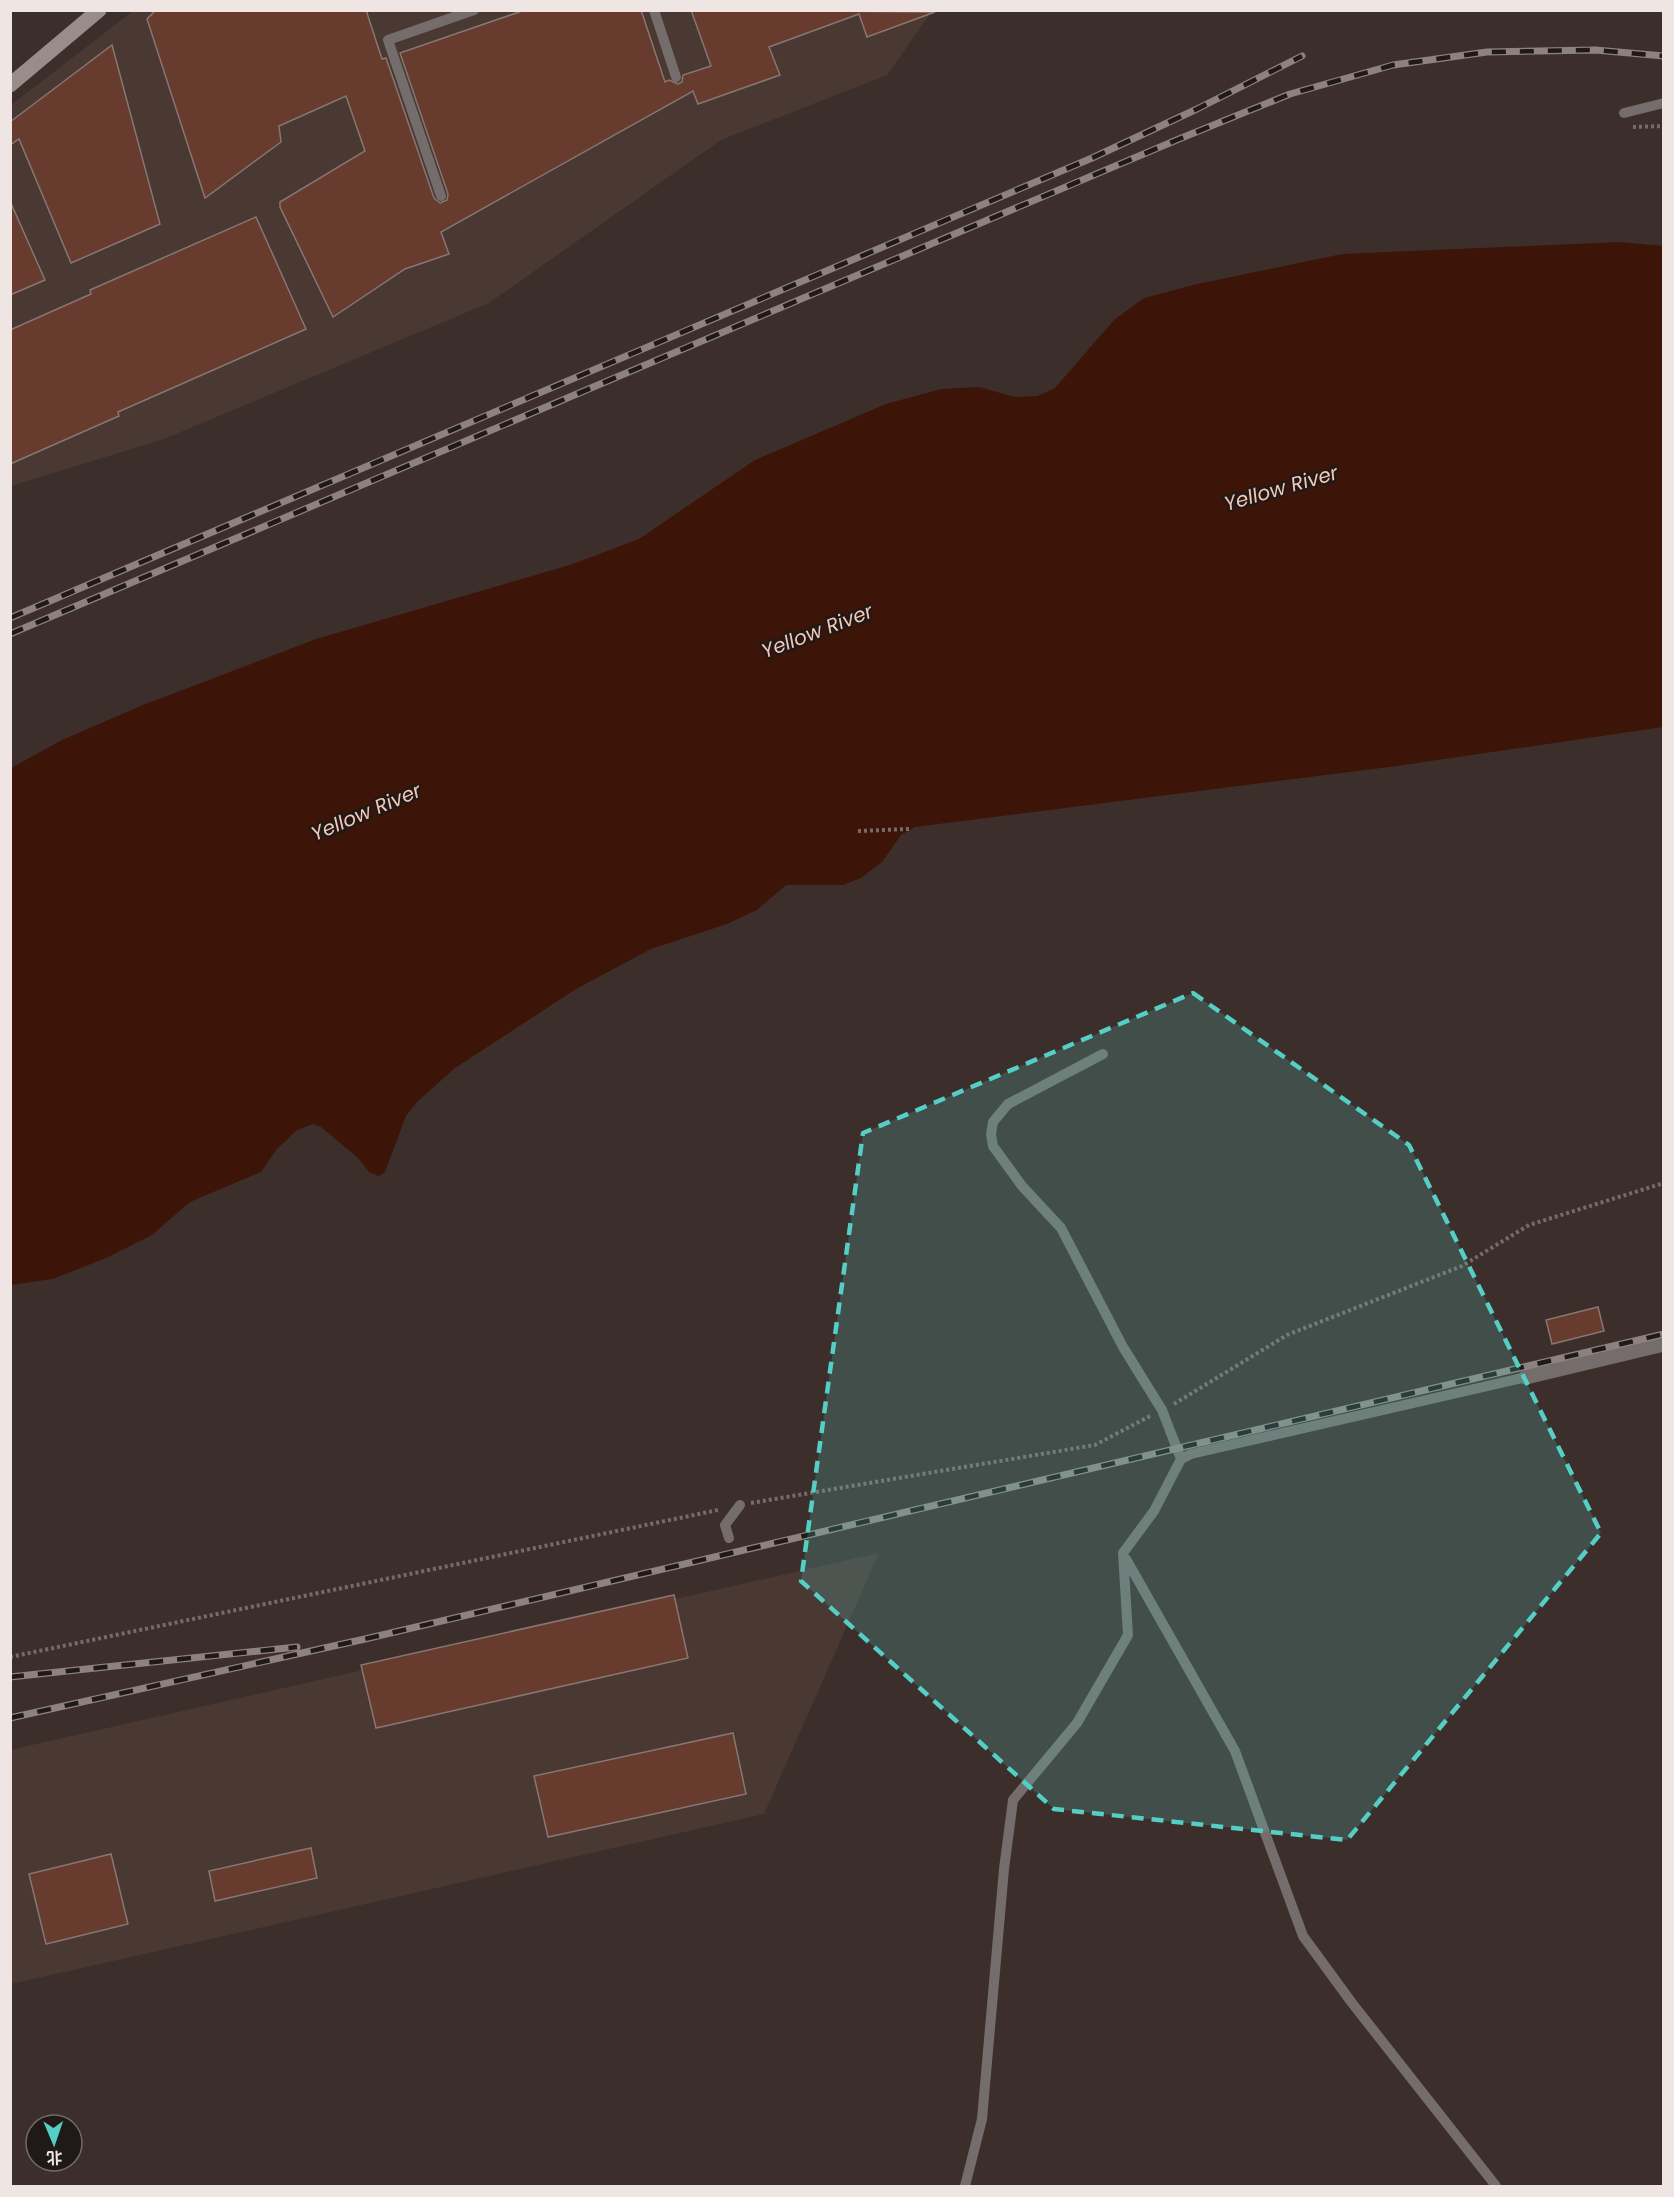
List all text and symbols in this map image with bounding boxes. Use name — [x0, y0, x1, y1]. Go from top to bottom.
water label: Yellow River — [1221, 458, 1342, 518]
water label: Yellow River — [757, 597, 877, 665]
water label: Yellow River — [307, 776, 426, 848]
north arrow — [24, 2113, 84, 2173]
text: 北 — [46, 2146, 63, 2169]

